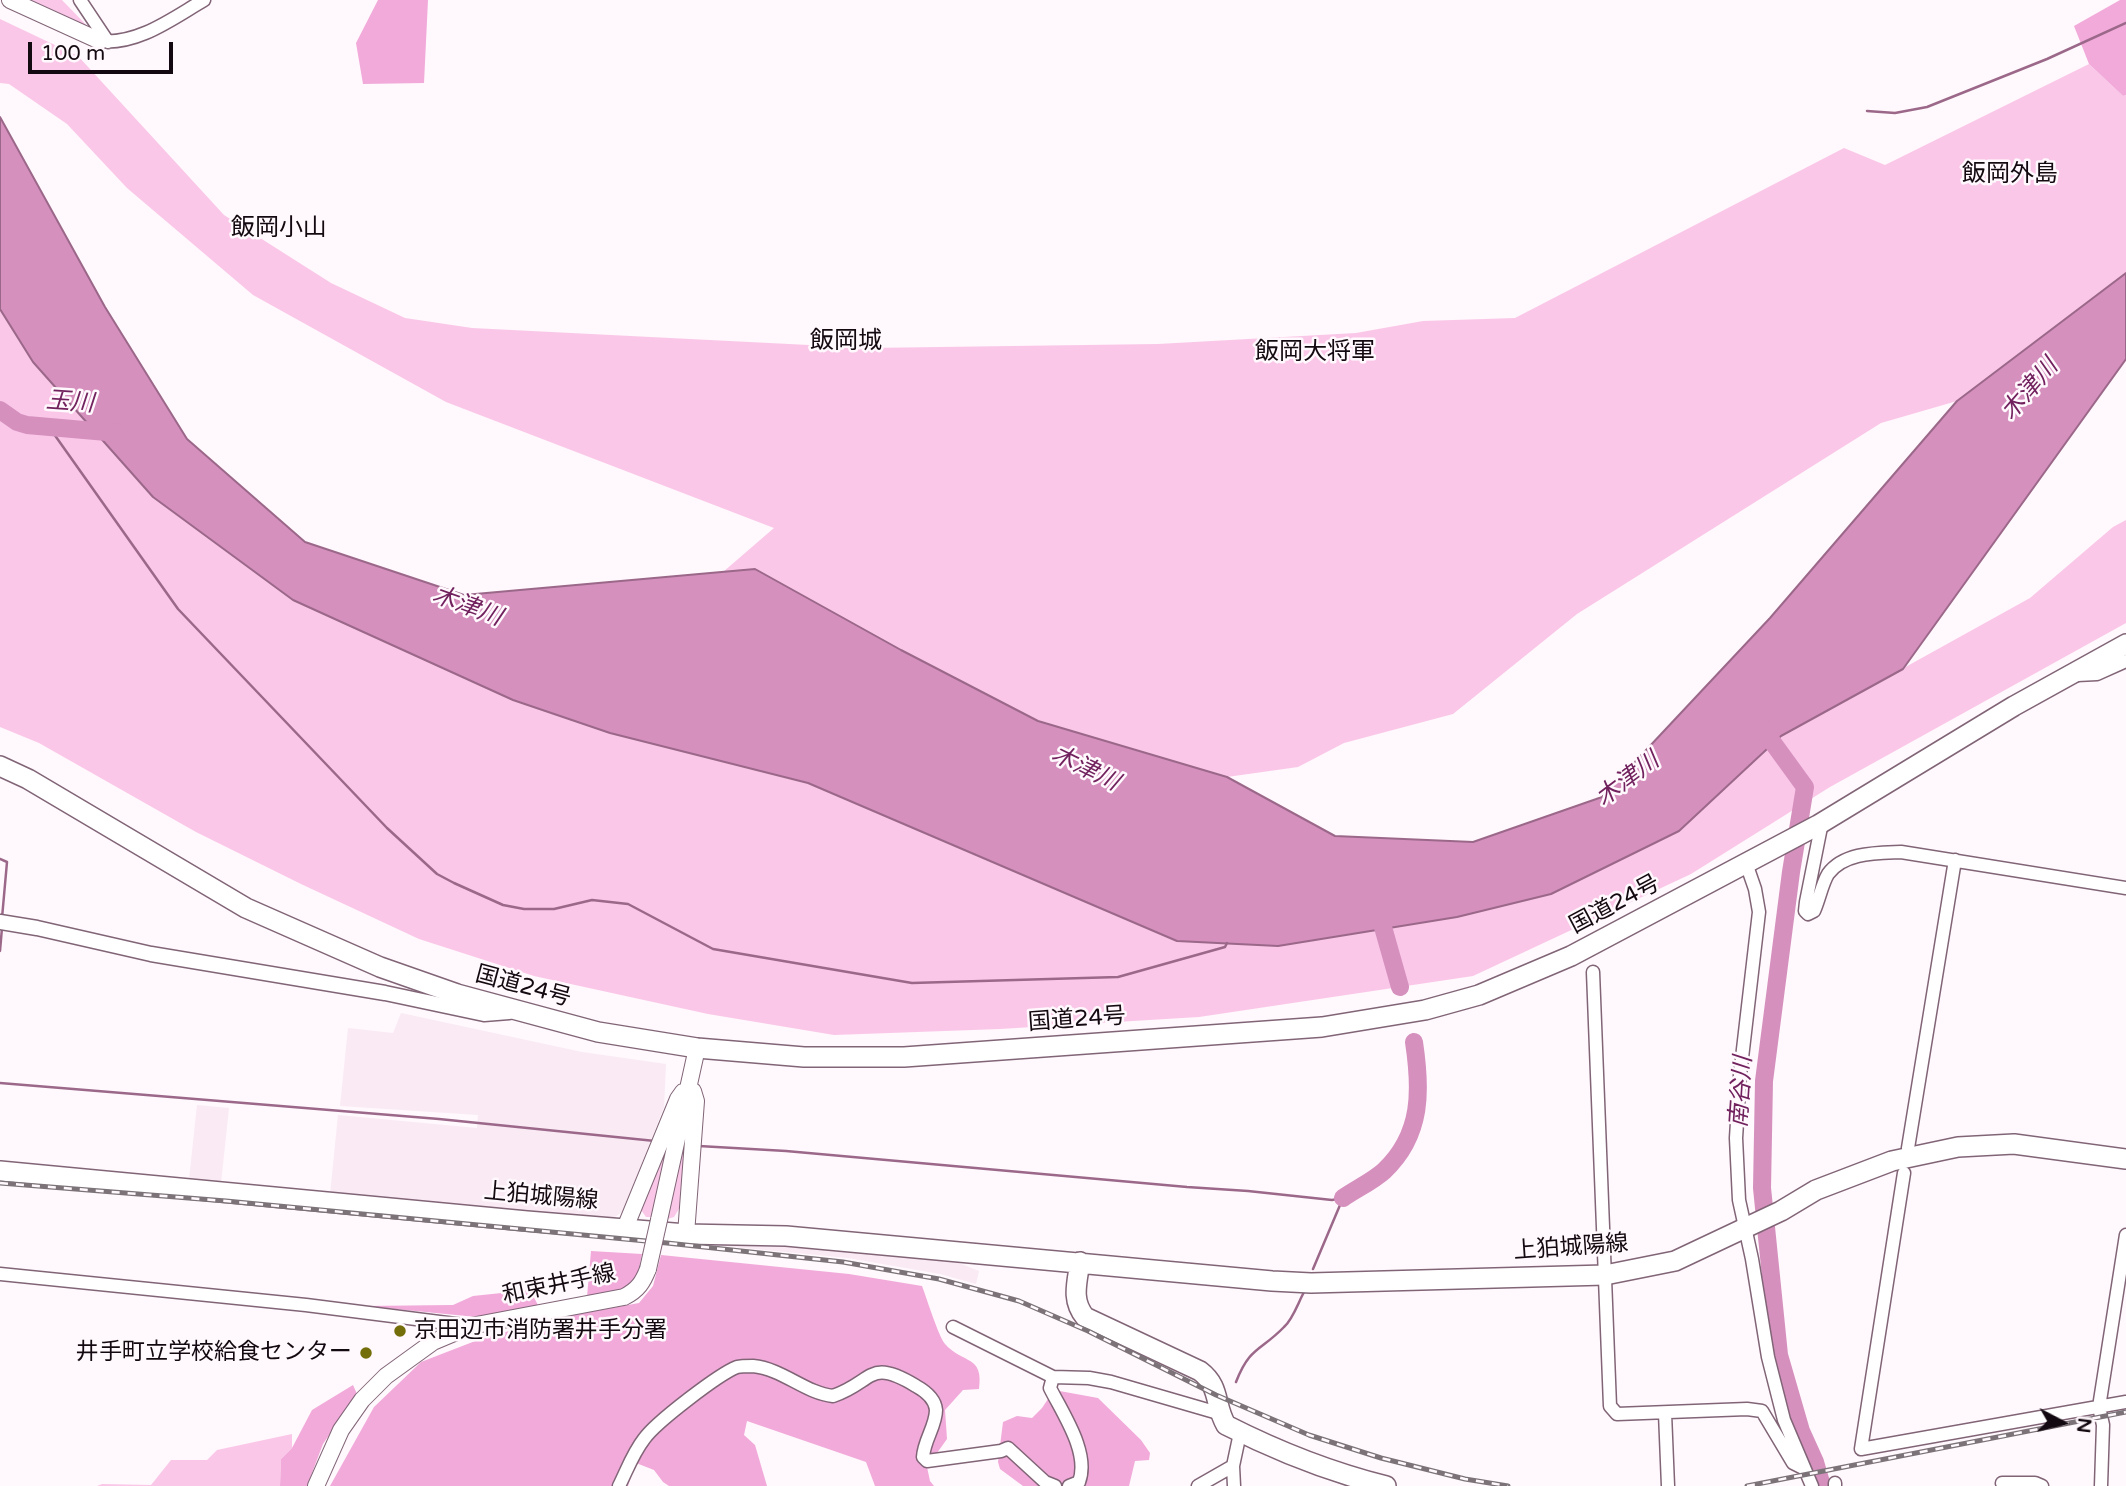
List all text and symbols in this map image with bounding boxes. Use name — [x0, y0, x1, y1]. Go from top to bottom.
scale bar — [32, 28, 177, 72]
text: 100 m — [41, 41, 105, 66]
district label: 飯岡外島 — [1962, 161, 2058, 189]
district label: 飯岡小山 — [231, 215, 327, 243]
district label: 飯岡城 — [810, 328, 882, 356]
district label: 飯岡大将軍 — [1255, 339, 1375, 367]
water label: 木津川 — [1996, 353, 2064, 427]
water label: 玉川 — [45, 387, 95, 419]
water label: 木津川 — [428, 581, 506, 633]
water label: 木津川 — [1046, 740, 1124, 798]
water label: 木津川 — [1591, 747, 1665, 813]
street label: 国道24号 — [1565, 870, 1665, 940]
street label: 国道24号 — [472, 961, 574, 1013]
street label: 国道24号 — [1027, 1003, 1127, 1037]
water label: 南谷川 — [1725, 1055, 1759, 1129]
street label: 上狛城陽線 — [483, 1178, 599, 1216]
street label: 上狛城陽線 — [1513, 1230, 1629, 1266]
street label: 和束井手線 — [500, 1260, 618, 1310]
place label: 京田辺市消防署井手分署 — [414, 1317, 667, 1345]
marker: 京田辺市消防署井手分署 — [392, 1323, 408, 1339]
place label: 井手町立学校給食センター — [76, 1339, 352, 1367]
marker: 井手町立学校給食センター — [358, 1345, 374, 1361]
north arrow — [2028, 1388, 2098, 1458]
text: N — [2072, 1417, 2096, 1434]

